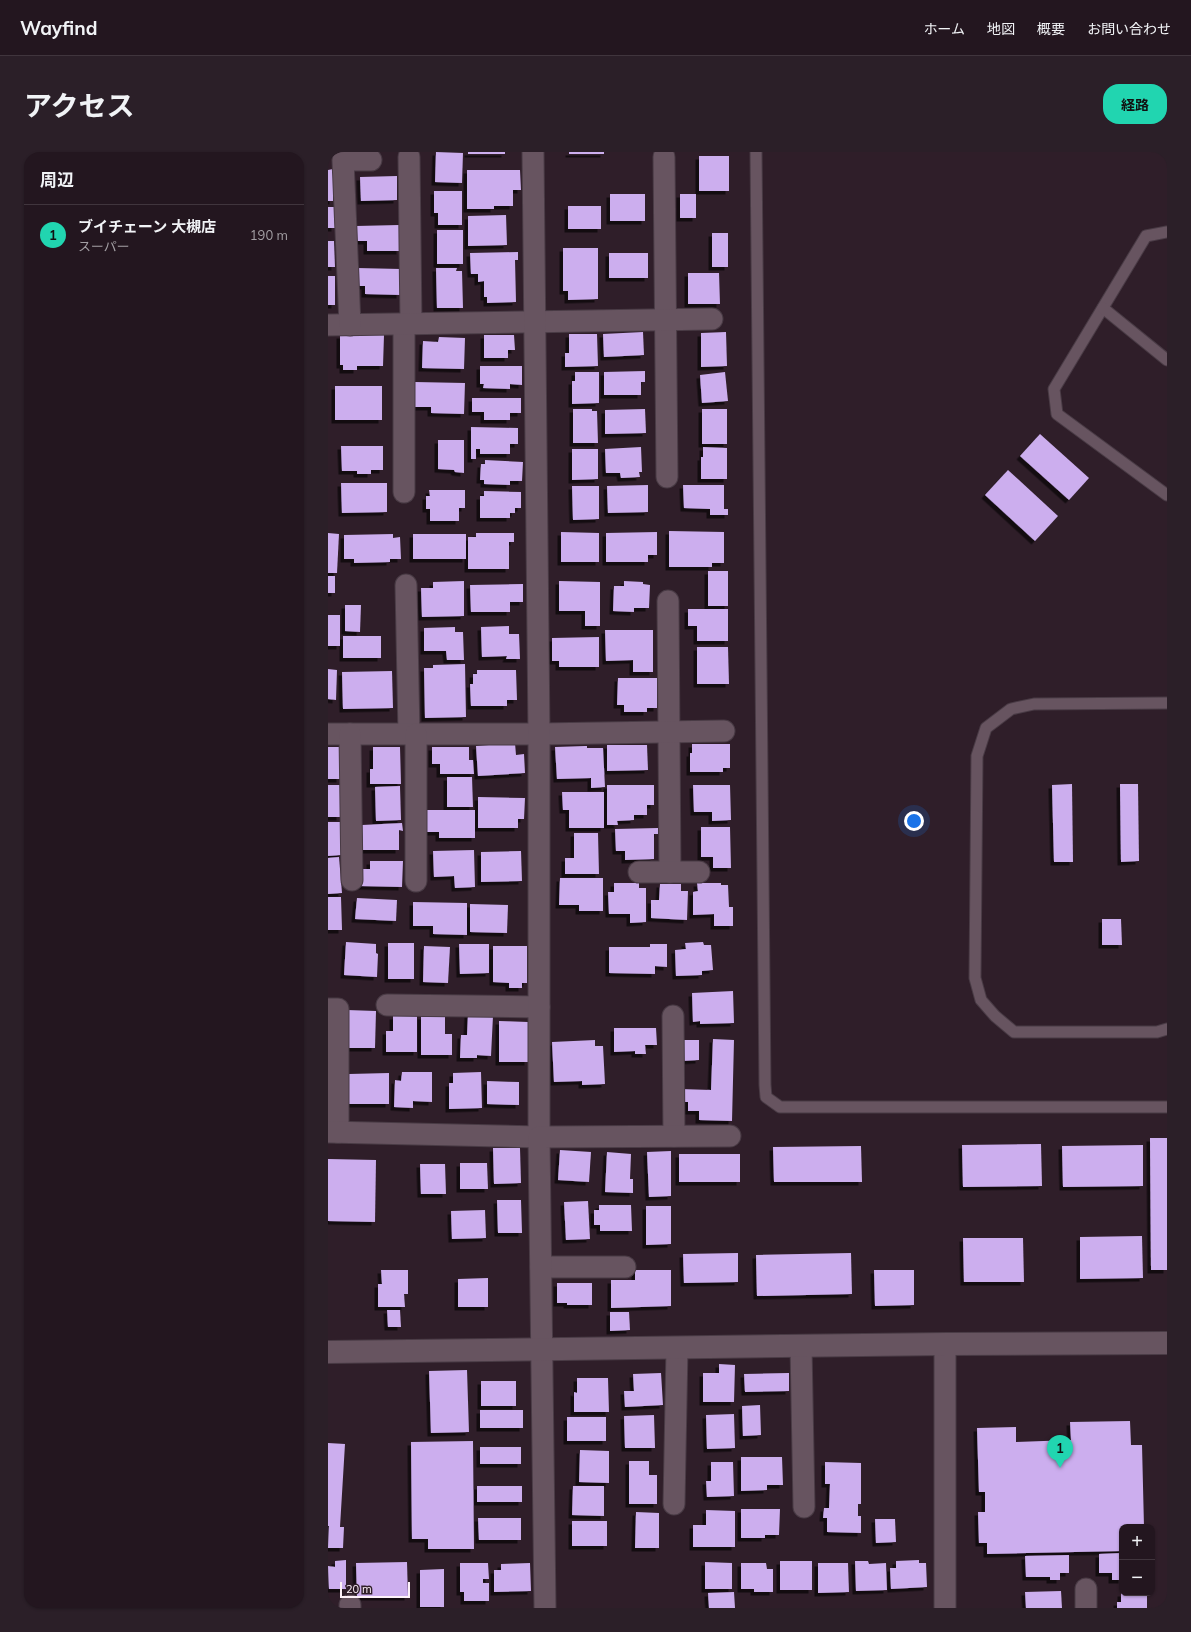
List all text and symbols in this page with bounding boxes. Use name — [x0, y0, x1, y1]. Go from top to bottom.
text: Wayfind — [20, 16, 97, 40]
text: ホーム — [923, 20, 965, 38]
text: 地図 — [987, 20, 1015, 38]
text: 概要 — [1037, 20, 1065, 38]
text: お問い合わせ — [1087, 20, 1171, 38]
button: 経路 — [1103, 84, 1167, 124]
text: アクセス — [24, 88, 135, 123]
text: 周辺 — [40, 169, 74, 190]
text: ブイチェーン 大槻店 — [78, 217, 216, 236]
text: 1 — [49, 227, 57, 243]
text: 190 m — [250, 227, 288, 243]
text: スーパー — [78, 238, 130, 254]
your location — [904, 811, 924, 831]
pin: 1 — [1047, 1435, 1073, 1468]
map controls — [1119, 1524, 1155, 1596]
button: + — [1119, 1524, 1155, 1560]
button: − — [1119, 1560, 1155, 1596]
scale bar — [340, 1580, 410, 1599]
text: 20 m — [346, 1582, 372, 1596]

